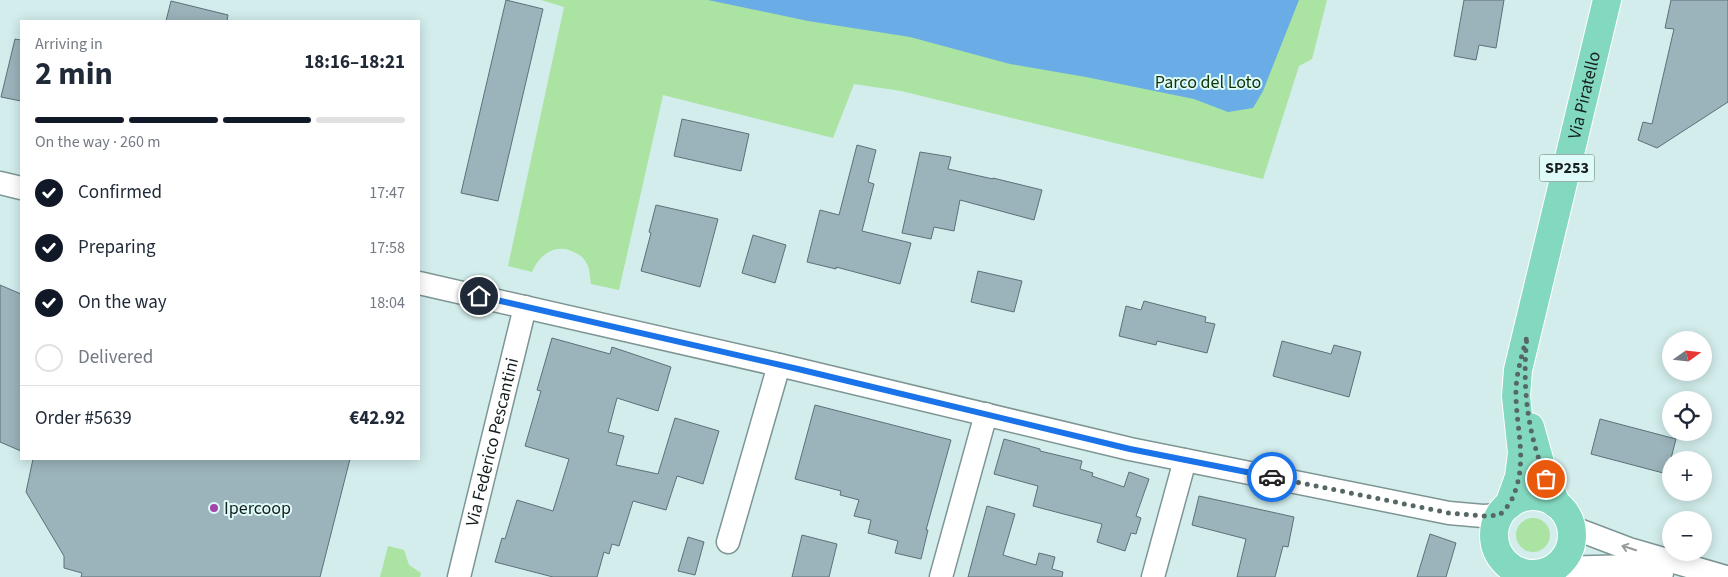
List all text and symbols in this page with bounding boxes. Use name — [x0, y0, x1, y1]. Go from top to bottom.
text: Arriving in — [35, 33, 103, 55]
text: 18:16–18:21 — [304, 49, 405, 76]
street label: Via Piratello — [1562, 49, 1607, 142]
text: 2 min — [35, 51, 113, 97]
park label: Parco del Loto — [1155, 70, 1261, 95]
text: On the way · 260 m — [35, 131, 160, 153]
road number: SP253 — [1540, 154, 1594, 182]
icon: check — [35, 179, 63, 207]
text: Confirmed — [78, 179, 162, 206]
text: 17:47 — [369, 182, 405, 204]
icon: check — [35, 234, 63, 262]
text: Preparing — [78, 234, 156, 261]
text: 17:58 — [369, 237, 405, 259]
pin — [458, 275, 500, 317]
icon: home — [465, 282, 493, 310]
icon: check — [35, 289, 63, 317]
text: On the way — [78, 289, 167, 316]
text: 18:04 — [369, 292, 405, 314]
north arrow — [1662, 331, 1712, 381]
map controls — [1662, 331, 1712, 561]
text: Delivered — [78, 344, 153, 371]
street label: Via Federico Pescantini — [459, 355, 525, 529]
button: locate — [1662, 391, 1712, 441]
text: Order #5639 — [35, 405, 132, 432]
text: €42.92 — [349, 405, 405, 432]
button: + — [1662, 451, 1712, 501]
courier — [1247, 452, 1297, 502]
pin — [1525, 458, 1567, 500]
icon: car — [1258, 463, 1286, 491]
icon: bag — [1532, 465, 1560, 493]
place label: Ipercoop — [224, 496, 291, 521]
marker: Ipercoop — [208, 502, 220, 514]
button: − — [1662, 511, 1712, 561]
one-way arrow — [1621, 543, 1637, 552]

